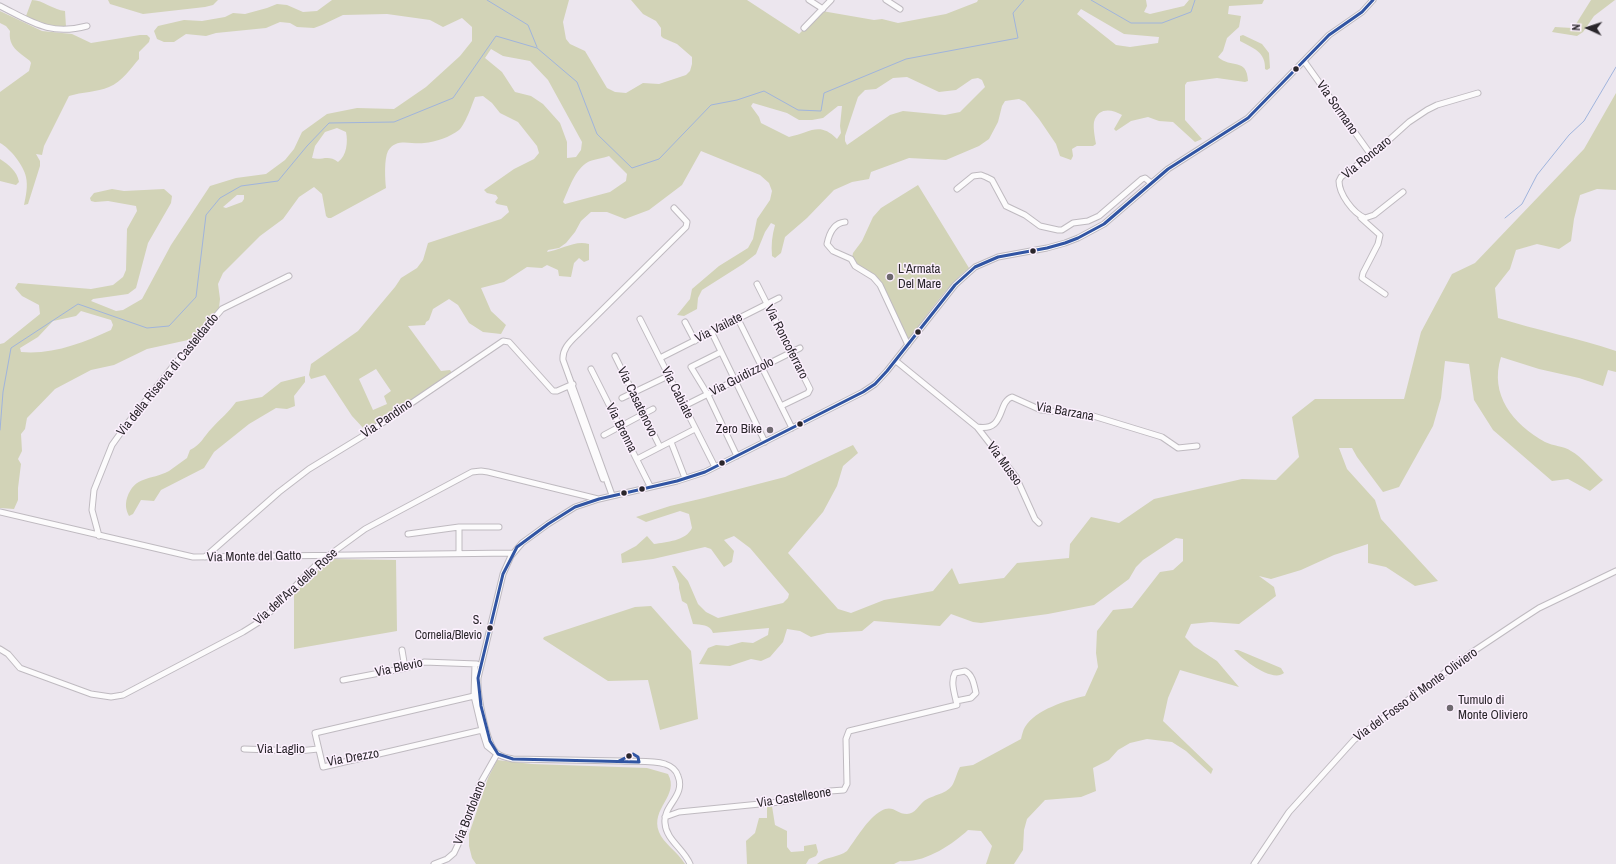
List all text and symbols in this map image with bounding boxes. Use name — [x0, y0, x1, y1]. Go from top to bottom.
north arrow — [1568, 8, 1608, 48]
text: N — [1569, 24, 1583, 31]
unlabelled marker — [1291, 64, 1301, 74]
street label: Via Sormano — [1313, 78, 1361, 138]
street label: Via Roncaro — [1339, 133, 1395, 183]
unlabelled marker — [1028, 246, 1038, 256]
place label: L'Armata Del Mare — [898, 262, 941, 293]
marker: L'Armata Del Mare — [885, 272, 895, 282]
street label: Via Roncoferraro — [761, 302, 811, 382]
street label: Via Vailate — [693, 309, 745, 347]
street label: Via della Riserva di Casteldardo — [114, 311, 222, 439]
unlabelled marker — [913, 327, 923, 337]
street label: Via Guidizzolo — [707, 354, 777, 400]
street label: Via Cabiate — [657, 364, 697, 422]
street label: Via Casatenovo — [613, 365, 661, 439]
street label: Via Pandino — [358, 396, 416, 442]
street label: Via Barzana — [1035, 399, 1095, 425]
street label: Via Brenna — [602, 401, 640, 455]
unlabelled marker — [795, 419, 805, 429]
place label: Zero Bike — [716, 422, 762, 438]
marker: Zero Bike — [765, 425, 775, 435]
street label: Via Musso — [983, 439, 1025, 489]
unlabelled marker — [717, 458, 727, 468]
unlabelled marker — [637, 484, 647, 494]
unlabelled marker — [619, 488, 629, 498]
street label: Via dell'Ara delle Rose — [251, 545, 341, 629]
street label: Via Monte del Gatto — [207, 548, 301, 566]
place label: S. Cornelia/Blevio — [415, 614, 482, 642]
marker: S. Cornelia/Blevio — [485, 623, 495, 633]
street label: Via del Fosso di Monte Oliviero — [1351, 645, 1481, 745]
street label: Via Blevio — [374, 655, 424, 681]
place label: Tumulo di Monte Oliviero — [1458, 693, 1528, 724]
marker: Tumulo di Monte Oliviero — [1445, 703, 1455, 713]
street label: Via Laglio — [257, 742, 305, 758]
street label: Via Drezzo — [326, 746, 380, 770]
unlabelled marker — [624, 751, 634, 761]
street label: Via Bordolano — [451, 779, 489, 847]
street label: Via Castelleone — [756, 784, 832, 812]

